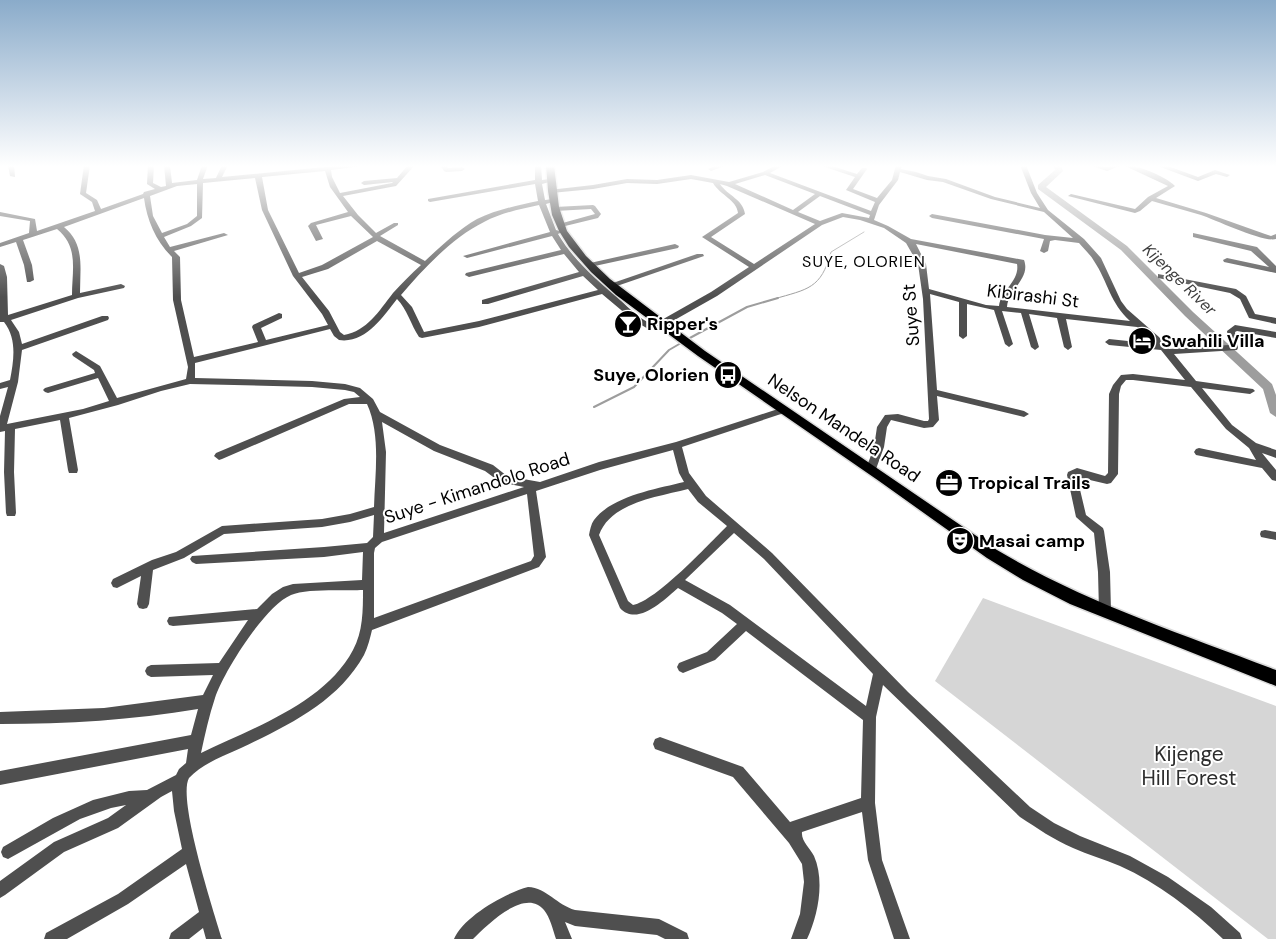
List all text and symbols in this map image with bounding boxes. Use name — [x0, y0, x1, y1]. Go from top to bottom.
water label: Kijenge River — [1138, 239, 1222, 320]
district label: SUYE, OLORIEN — [802, 251, 926, 272]
street label: Kibirashi St — [985, 278, 1081, 314]
street label: Suye St — [897, 283, 925, 347]
bar icon: Ripper's — [613, 309, 643, 339]
place label: Ripper's — [647, 312, 718, 336]
hotel icon: Swahili Villa — [1127, 326, 1157, 356]
place label: Swahili Villa — [1161, 329, 1265, 353]
bus stop icon: Suye, Olorien — [713, 360, 743, 390]
place label: Suye, Olorien — [593, 363, 709, 387]
street label: Nelson Mandela Road — [763, 368, 925, 488]
street label: Suye - Kimandolo Road — [381, 447, 573, 529]
office icon: Tropical Trails — [934, 468, 964, 498]
place label: Tropical Trails — [968, 471, 1090, 495]
theatre icon: Masai camp — [945, 526, 975, 556]
place label: Masai camp — [979, 529, 1085, 553]
park label: Kijenge Hill Forest — [1141, 740, 1237, 792]

